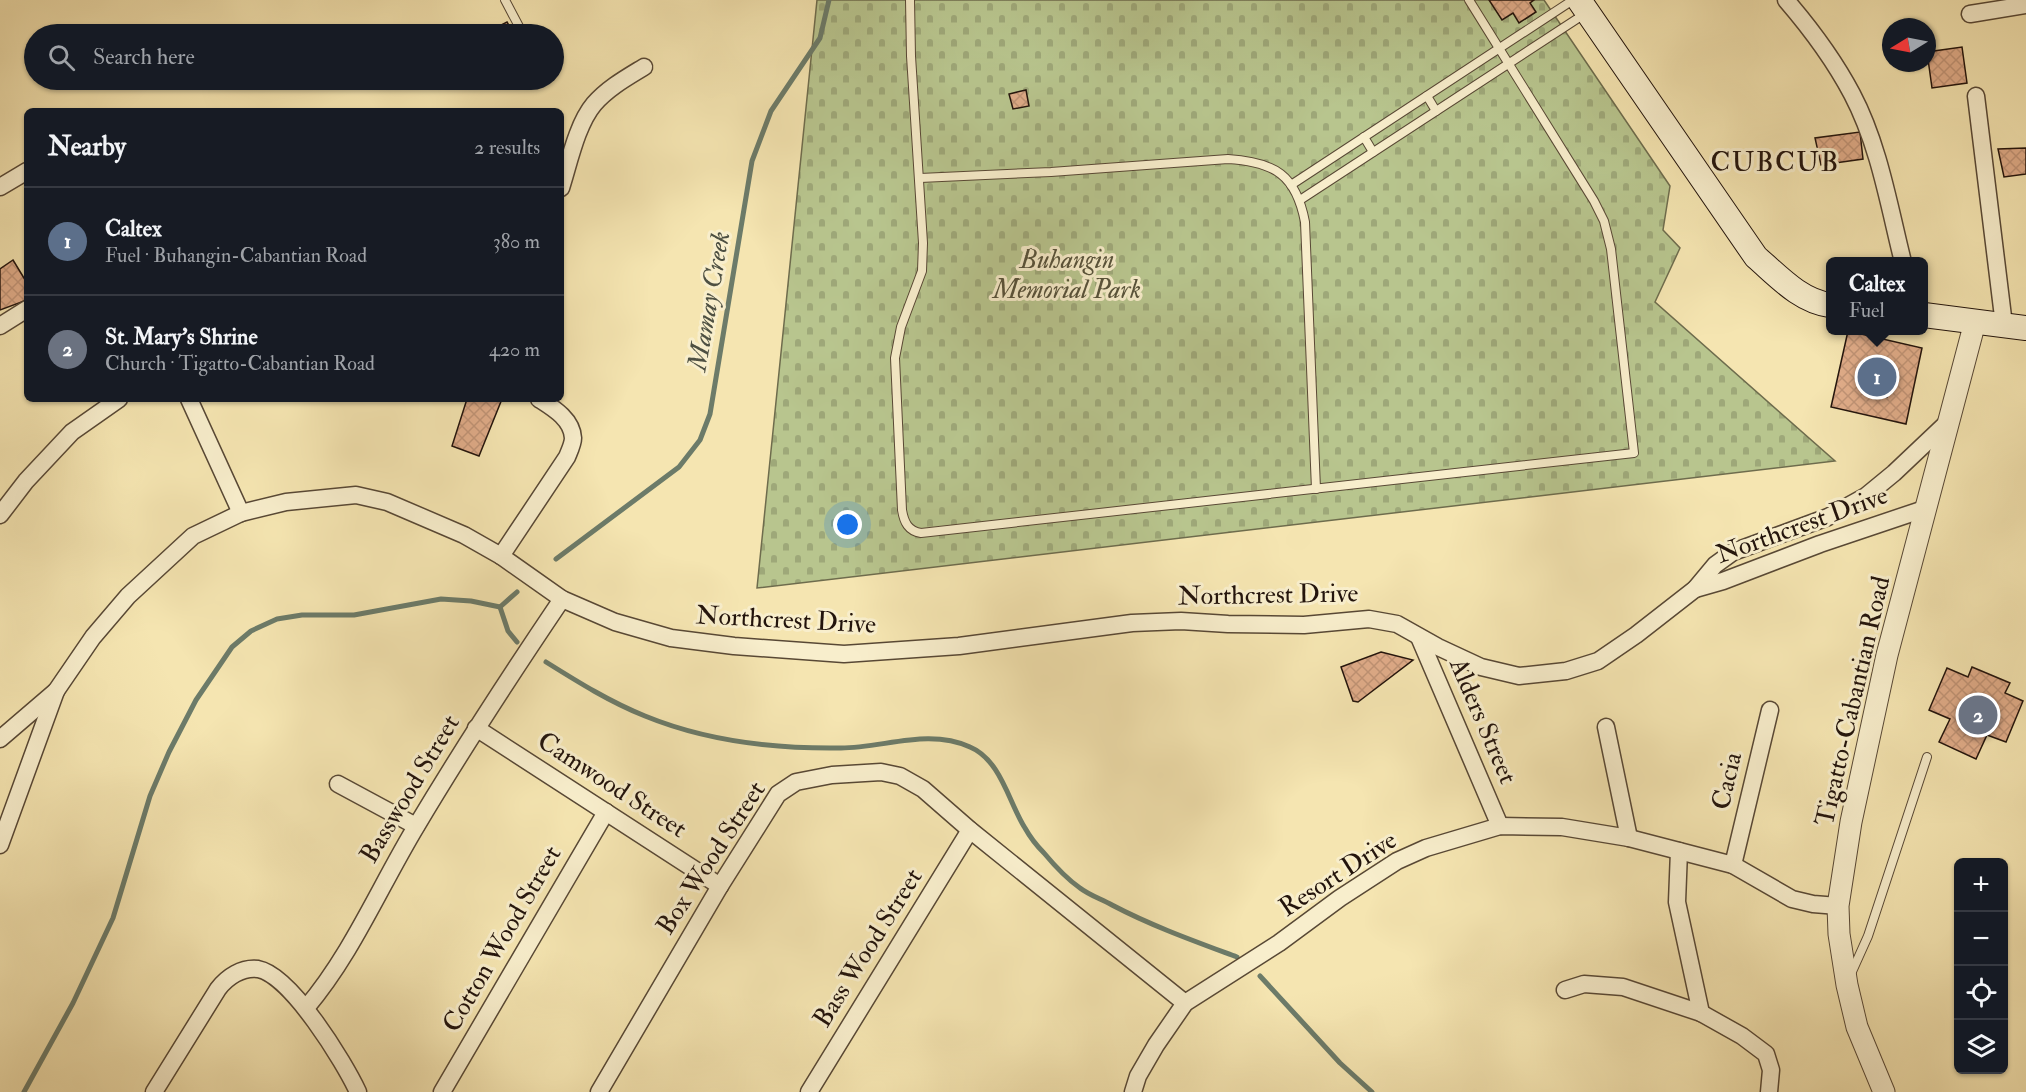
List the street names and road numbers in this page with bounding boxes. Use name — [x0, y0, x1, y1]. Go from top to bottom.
street label: Northcrest Drive — [1712, 479, 1892, 571]
street label: Tigatto-Cabantian Road — [1809, 573, 1897, 829]
street label: Northcrest Drive — [1178, 577, 1359, 613]
street label: Northcrest Drive — [695, 599, 877, 641]
street label: Alders Street — [1442, 652, 1524, 789]
street label: Basswood Street — [353, 709, 467, 869]
street label: Camwood Street — [531, 725, 693, 845]
street label: Cacia — [1705, 749, 1749, 813]
street label: Box Wood Street — [650, 775, 772, 941]
street label: Resort Drive — [1273, 824, 1403, 924]
street label: Cotton Wood Street — [436, 840, 568, 1038]
street label: Bass Wood Street — [806, 863, 930, 1033]

